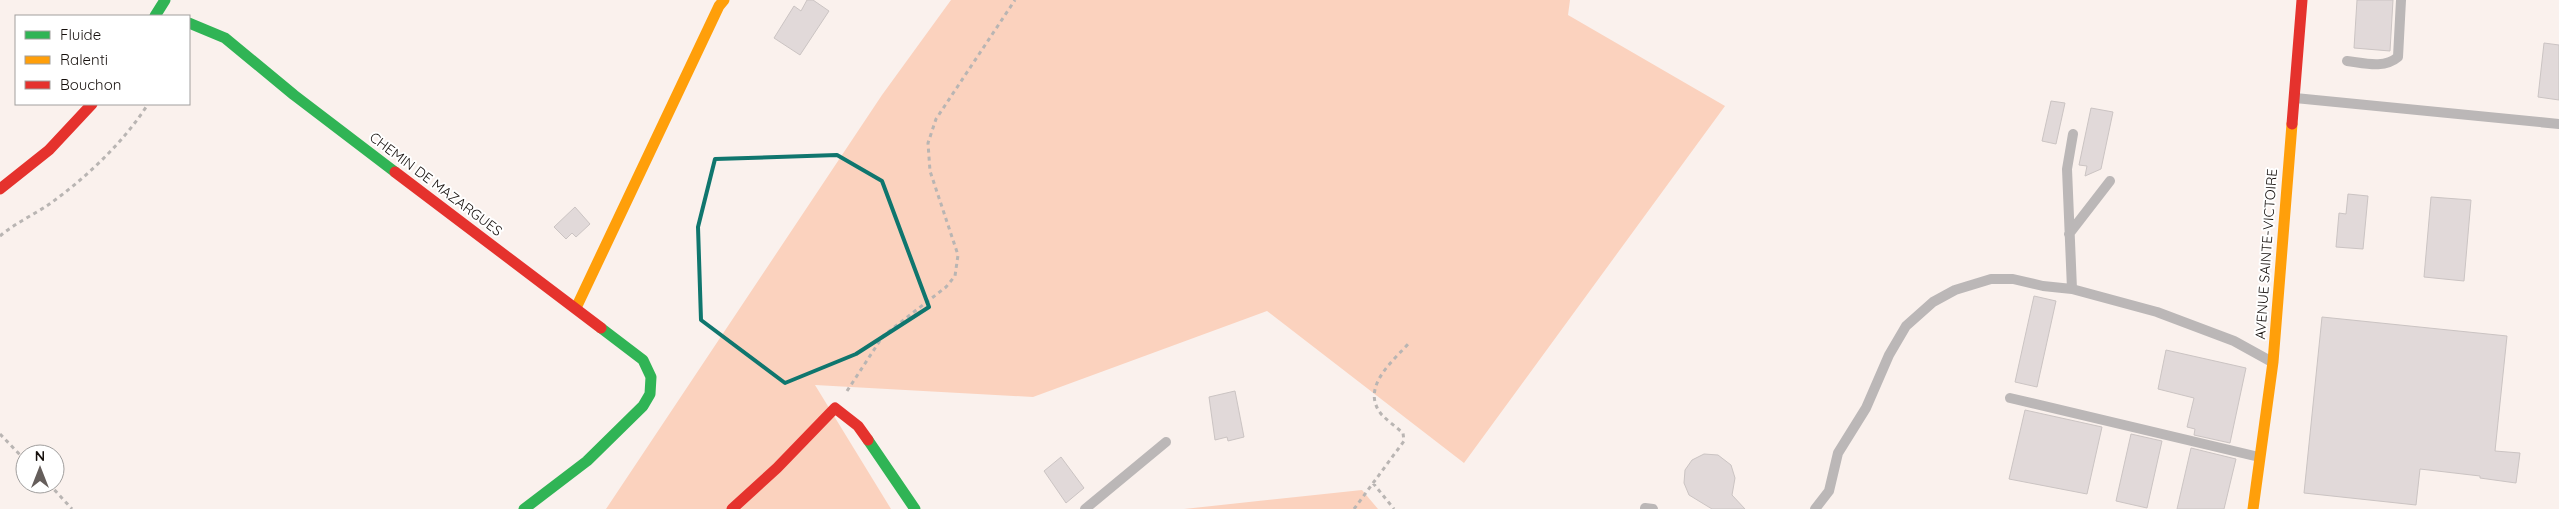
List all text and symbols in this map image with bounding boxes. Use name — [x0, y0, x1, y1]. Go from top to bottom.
legend — [15, 15, 190, 105]
text: Fluide — [60, 25, 101, 44]
text: Ralenti — [60, 50, 108, 69]
text: Bouchon — [60, 75, 121, 94]
street label: CHEMIN DE MAZARGUES — [366, 128, 506, 240]
street label: AVENUE SAINTE-VICTOIRE — [2251, 168, 2281, 340]
north arrow — [15, 444, 65, 494]
text: N — [35, 447, 45, 465]

